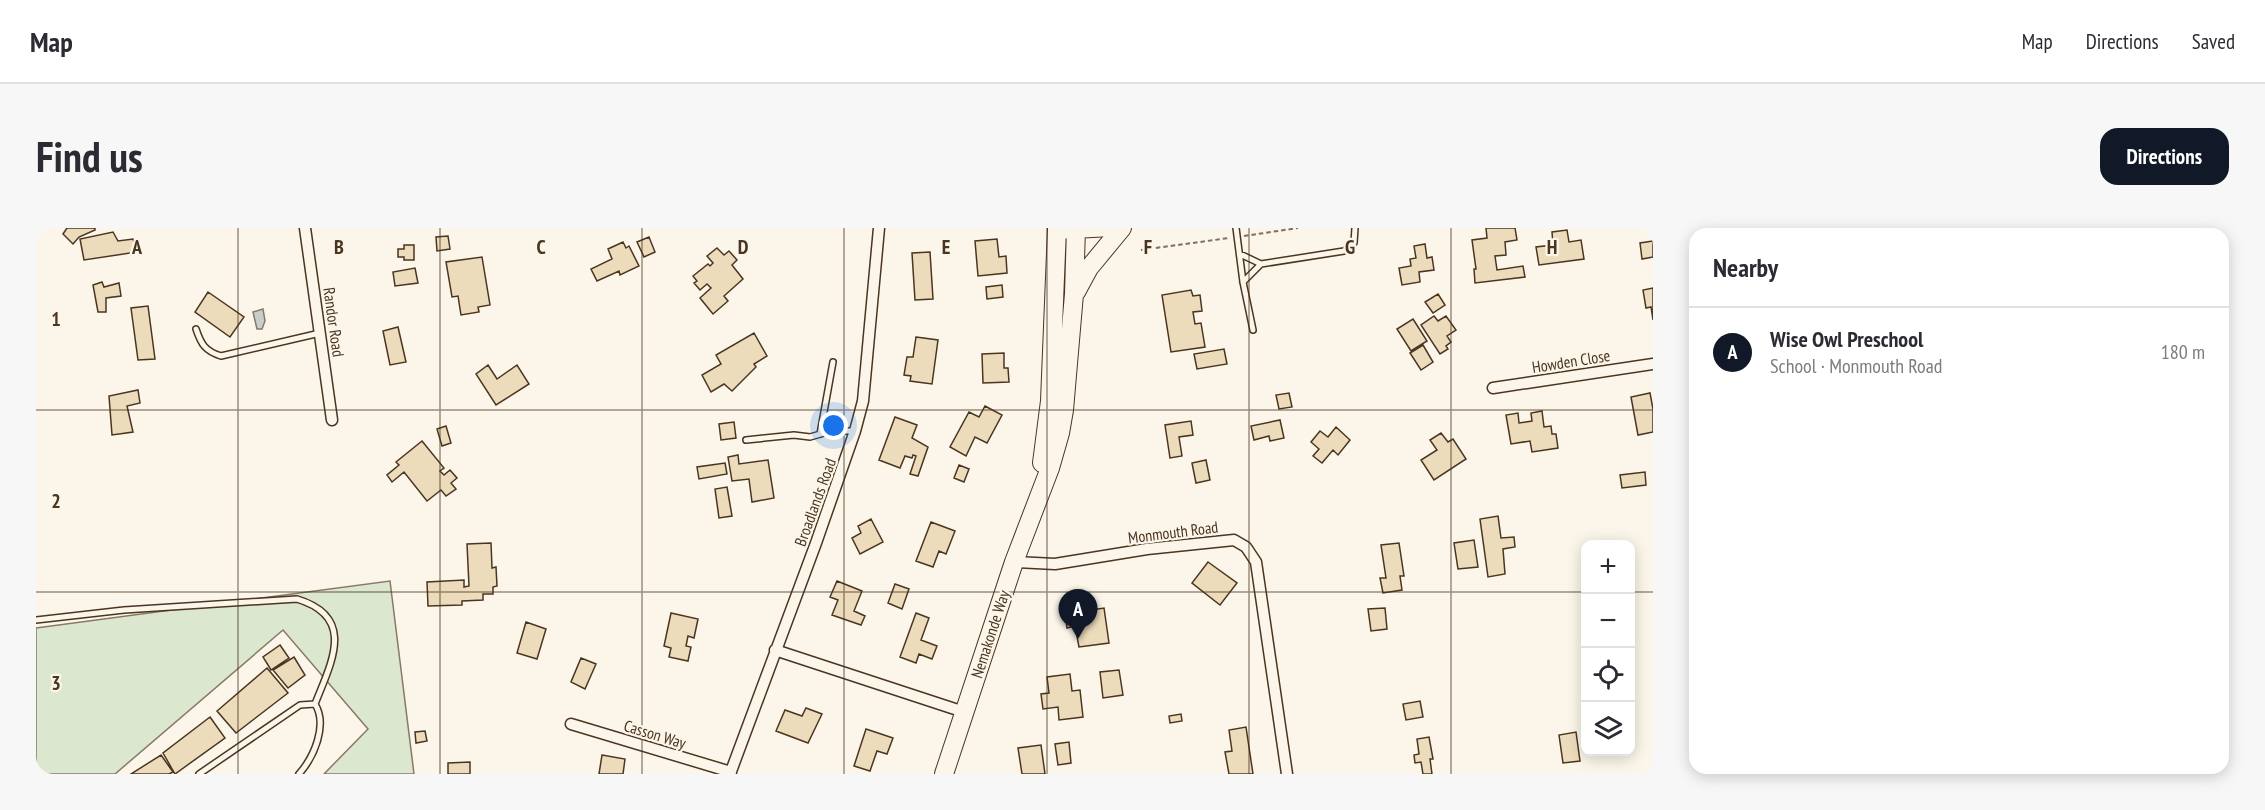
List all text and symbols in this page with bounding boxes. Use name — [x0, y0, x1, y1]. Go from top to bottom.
text: Map — [30, 23, 73, 60]
text: Map — [2022, 28, 2053, 55]
text: Directions — [2086, 28, 2159, 55]
text: Saved — [2192, 28, 2235, 55]
button: Directions — [2100, 128, 2229, 185]
text: Find us — [36, 129, 143, 184]
text: A — [131, 234, 143, 260]
text: B — [334, 234, 344, 260]
text: C — [536, 234, 546, 260]
text: D — [738, 234, 749, 260]
text: E — [942, 234, 950, 260]
text: F — [1144, 234, 1152, 260]
text: G — [1345, 234, 1355, 260]
text: H — [1547, 234, 1557, 260]
text: Nearby — [1713, 251, 1778, 284]
street label: Randor Road — [319, 286, 349, 358]
text: 1 — [51, 306, 61, 332]
text: Wise Owl Preschool — [1770, 325, 1923, 353]
text: A — [1727, 339, 1738, 365]
text: 180 m — [2161, 339, 2205, 365]
street label: Howden Close — [1531, 345, 1611, 377]
text: School · Monmouth Road — [1770, 353, 1942, 379]
your location — [819, 411, 848, 440]
street label: Broadlands Road — [790, 455, 840, 549]
text: 2 — [51, 488, 61, 514]
street label: Monmouth Road — [1127, 517, 1219, 547]
map controls — [1581, 540, 1635, 756]
button: + — [1581, 540, 1635, 594]
street label: Nemakonde Way — [966, 587, 1014, 681]
pin: A — [1058, 590, 1098, 639]
button: − — [1581, 594, 1635, 648]
button: locate — [1581, 648, 1635, 702]
text: 3 — [51, 670, 61, 696]
button: layers — [1581, 702, 1635, 756]
street label: Casson Way — [621, 715, 689, 753]

